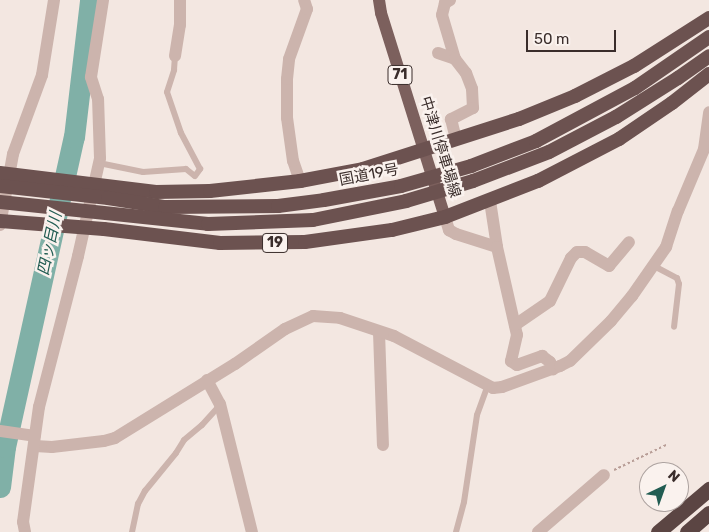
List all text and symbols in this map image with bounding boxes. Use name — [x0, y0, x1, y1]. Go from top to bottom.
scale bar — [529, 20, 619, 52]
text: 50 m — [534, 30, 569, 48]
road number: 71 — [388, 64, 412, 86]
street label: 中津川停車場線 — [416, 94, 464, 200]
street label: 国道19号 — [338, 160, 400, 190]
water label: 四ッ目川 — [34, 211, 66, 277]
road number: 19 — [261, 232, 289, 254]
north arrow — [639, 462, 689, 512]
text: N — [664, 467, 683, 486]

